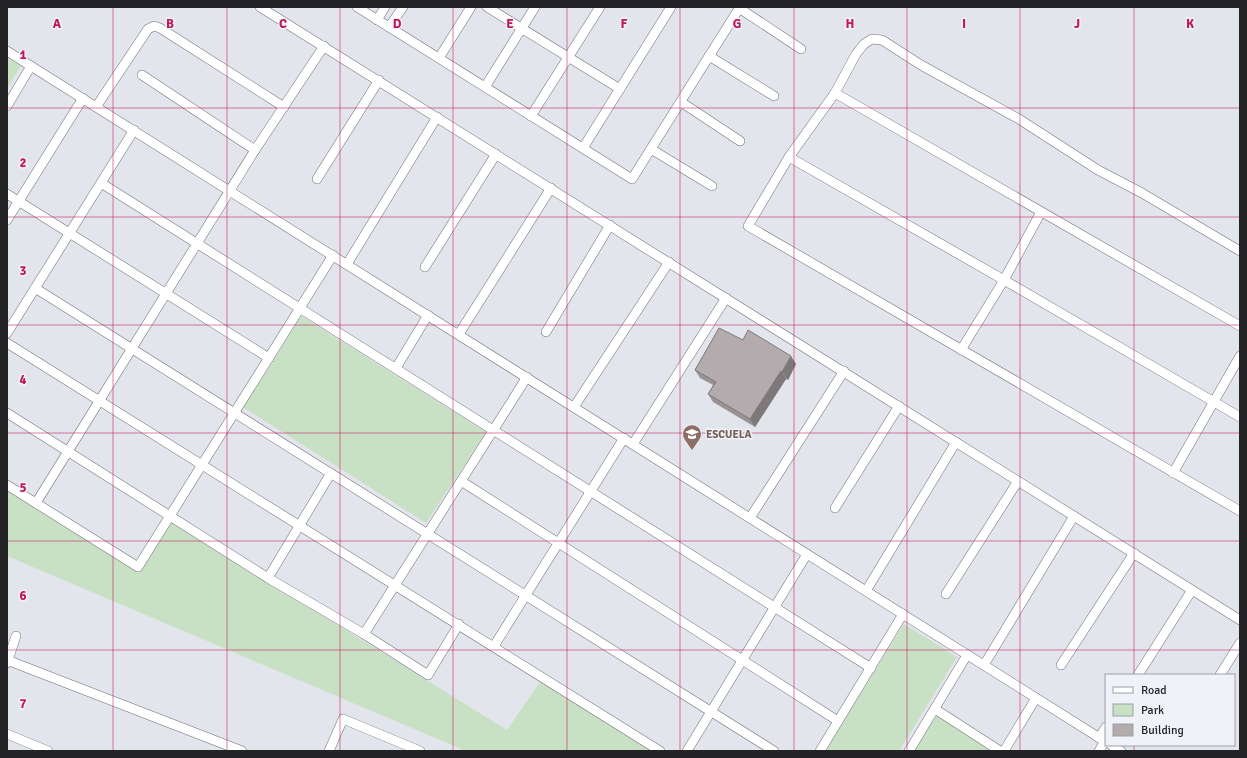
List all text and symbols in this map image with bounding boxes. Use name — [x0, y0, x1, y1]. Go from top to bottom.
text: A — [53, 16, 62, 32]
text: B — [166, 16, 174, 32]
text: C — [279, 16, 287, 32]
text: D — [393, 16, 402, 32]
text: E — [506, 16, 514, 32]
text: F — [621, 16, 628, 32]
text: G — [733, 16, 741, 32]
text: H — [846, 16, 854, 32]
text: I — [962, 16, 966, 32]
text: J — [1074, 16, 1080, 32]
text: K — [1186, 16, 1194, 32]
text: 1 — [19, 47, 27, 63]
text: 2 — [19, 155, 27, 171]
text: 3 — [19, 263, 27, 279]
text: 4 — [19, 372, 27, 388]
school or university icon: ESCUELA — [681, 423, 703, 451]
place label: ESCUELA — [706, 428, 752, 441]
text: 5 — [19, 480, 27, 496]
text: 6 — [19, 588, 27, 604]
legend — [1105, 674, 1235, 746]
text: Road — [1141, 683, 1167, 698]
text: 7 — [19, 696, 27, 712]
text: Park — [1141, 703, 1164, 718]
text: Building — [1141, 723, 1184, 738]

